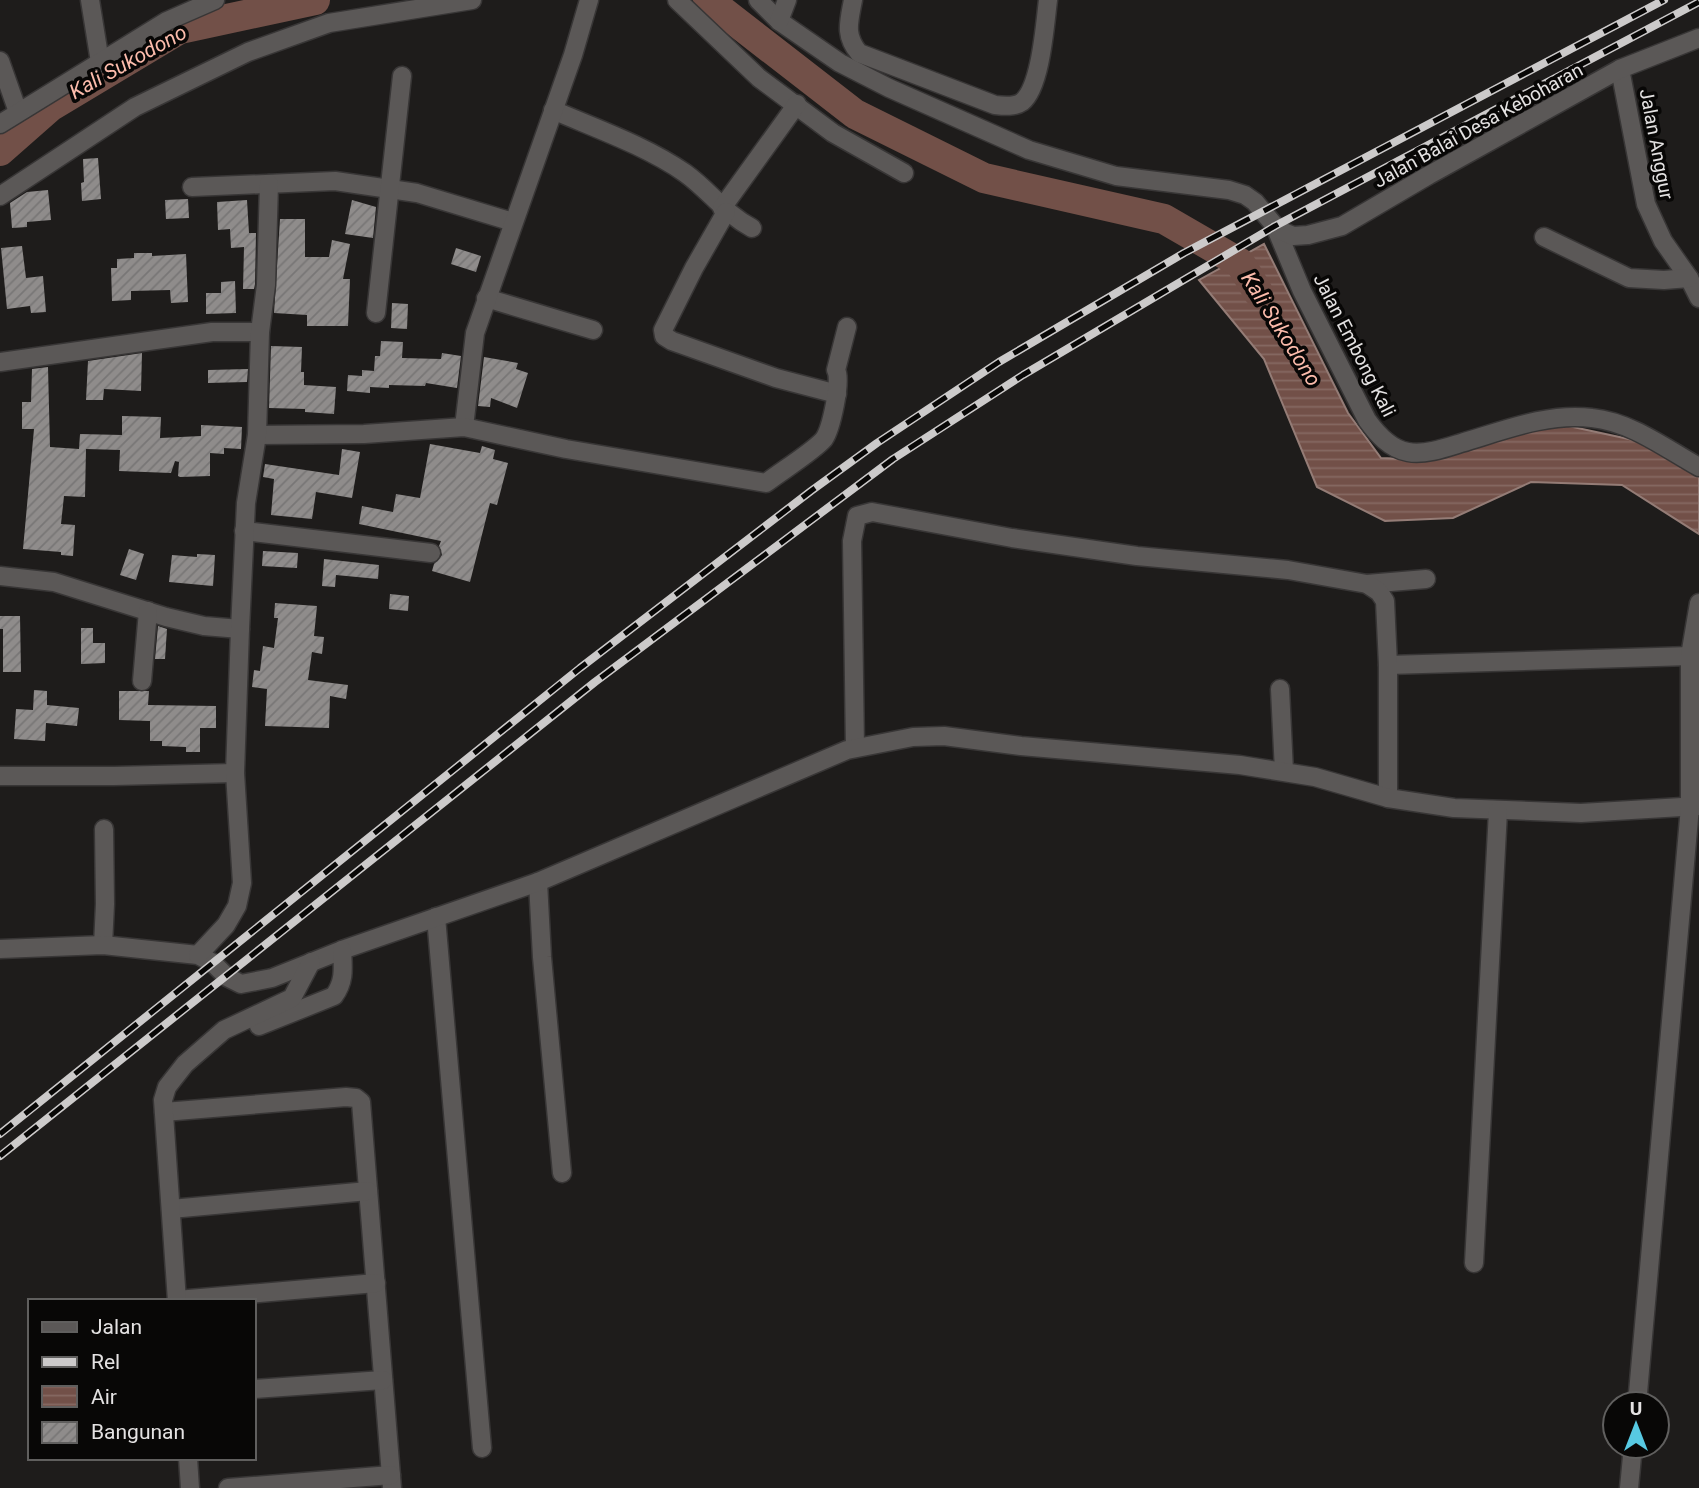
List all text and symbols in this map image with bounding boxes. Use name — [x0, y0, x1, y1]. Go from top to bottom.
water label: Kali Sukodono — [65, 20, 191, 104]
street label: Jalan Balai Desa Keboharan — [1370, 58, 1587, 193]
street label: Jalan Anggur — [1635, 87, 1679, 202]
water label: Kali Sukodono — [1236, 267, 1326, 391]
street label: Jalan Embong Kali — [1309, 270, 1401, 421]
legend — [28, 1299, 256, 1460]
text: Jalan — [91, 1315, 142, 1339]
text: Rel — [91, 1350, 120, 1374]
text: Air — [91, 1385, 117, 1409]
north arrow — [1601, 1390, 1671, 1460]
text: U — [1630, 1397, 1642, 1420]
text: Bangunan — [91, 1420, 185, 1444]

